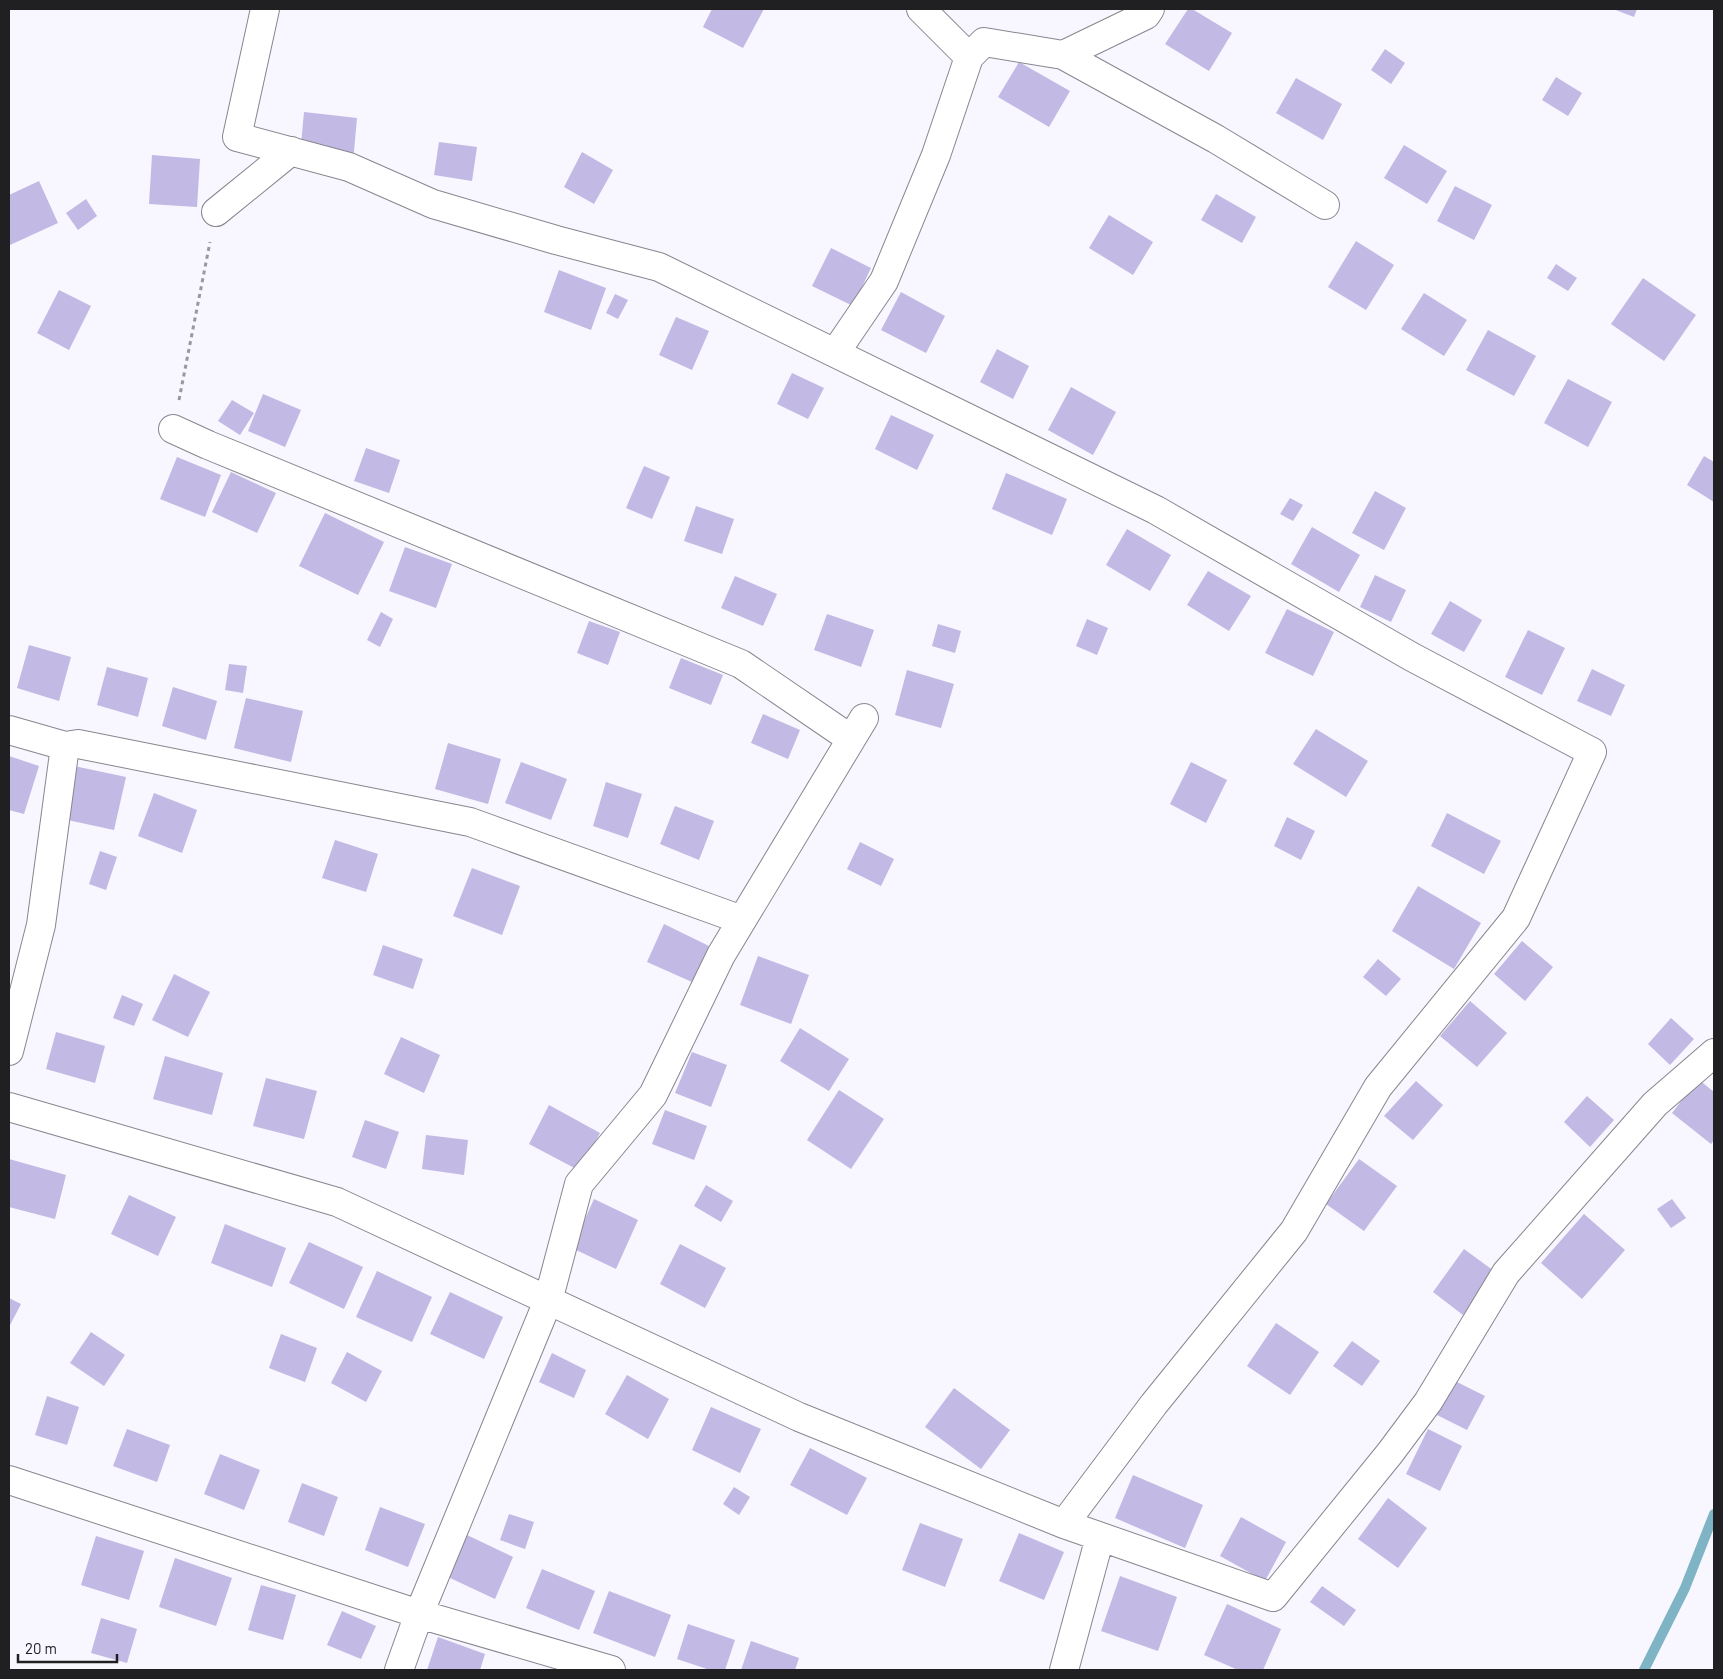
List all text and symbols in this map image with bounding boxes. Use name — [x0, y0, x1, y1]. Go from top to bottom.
scale bar — [18, 1632, 116, 1664]
text: 20 m — [25, 1639, 57, 1657]

